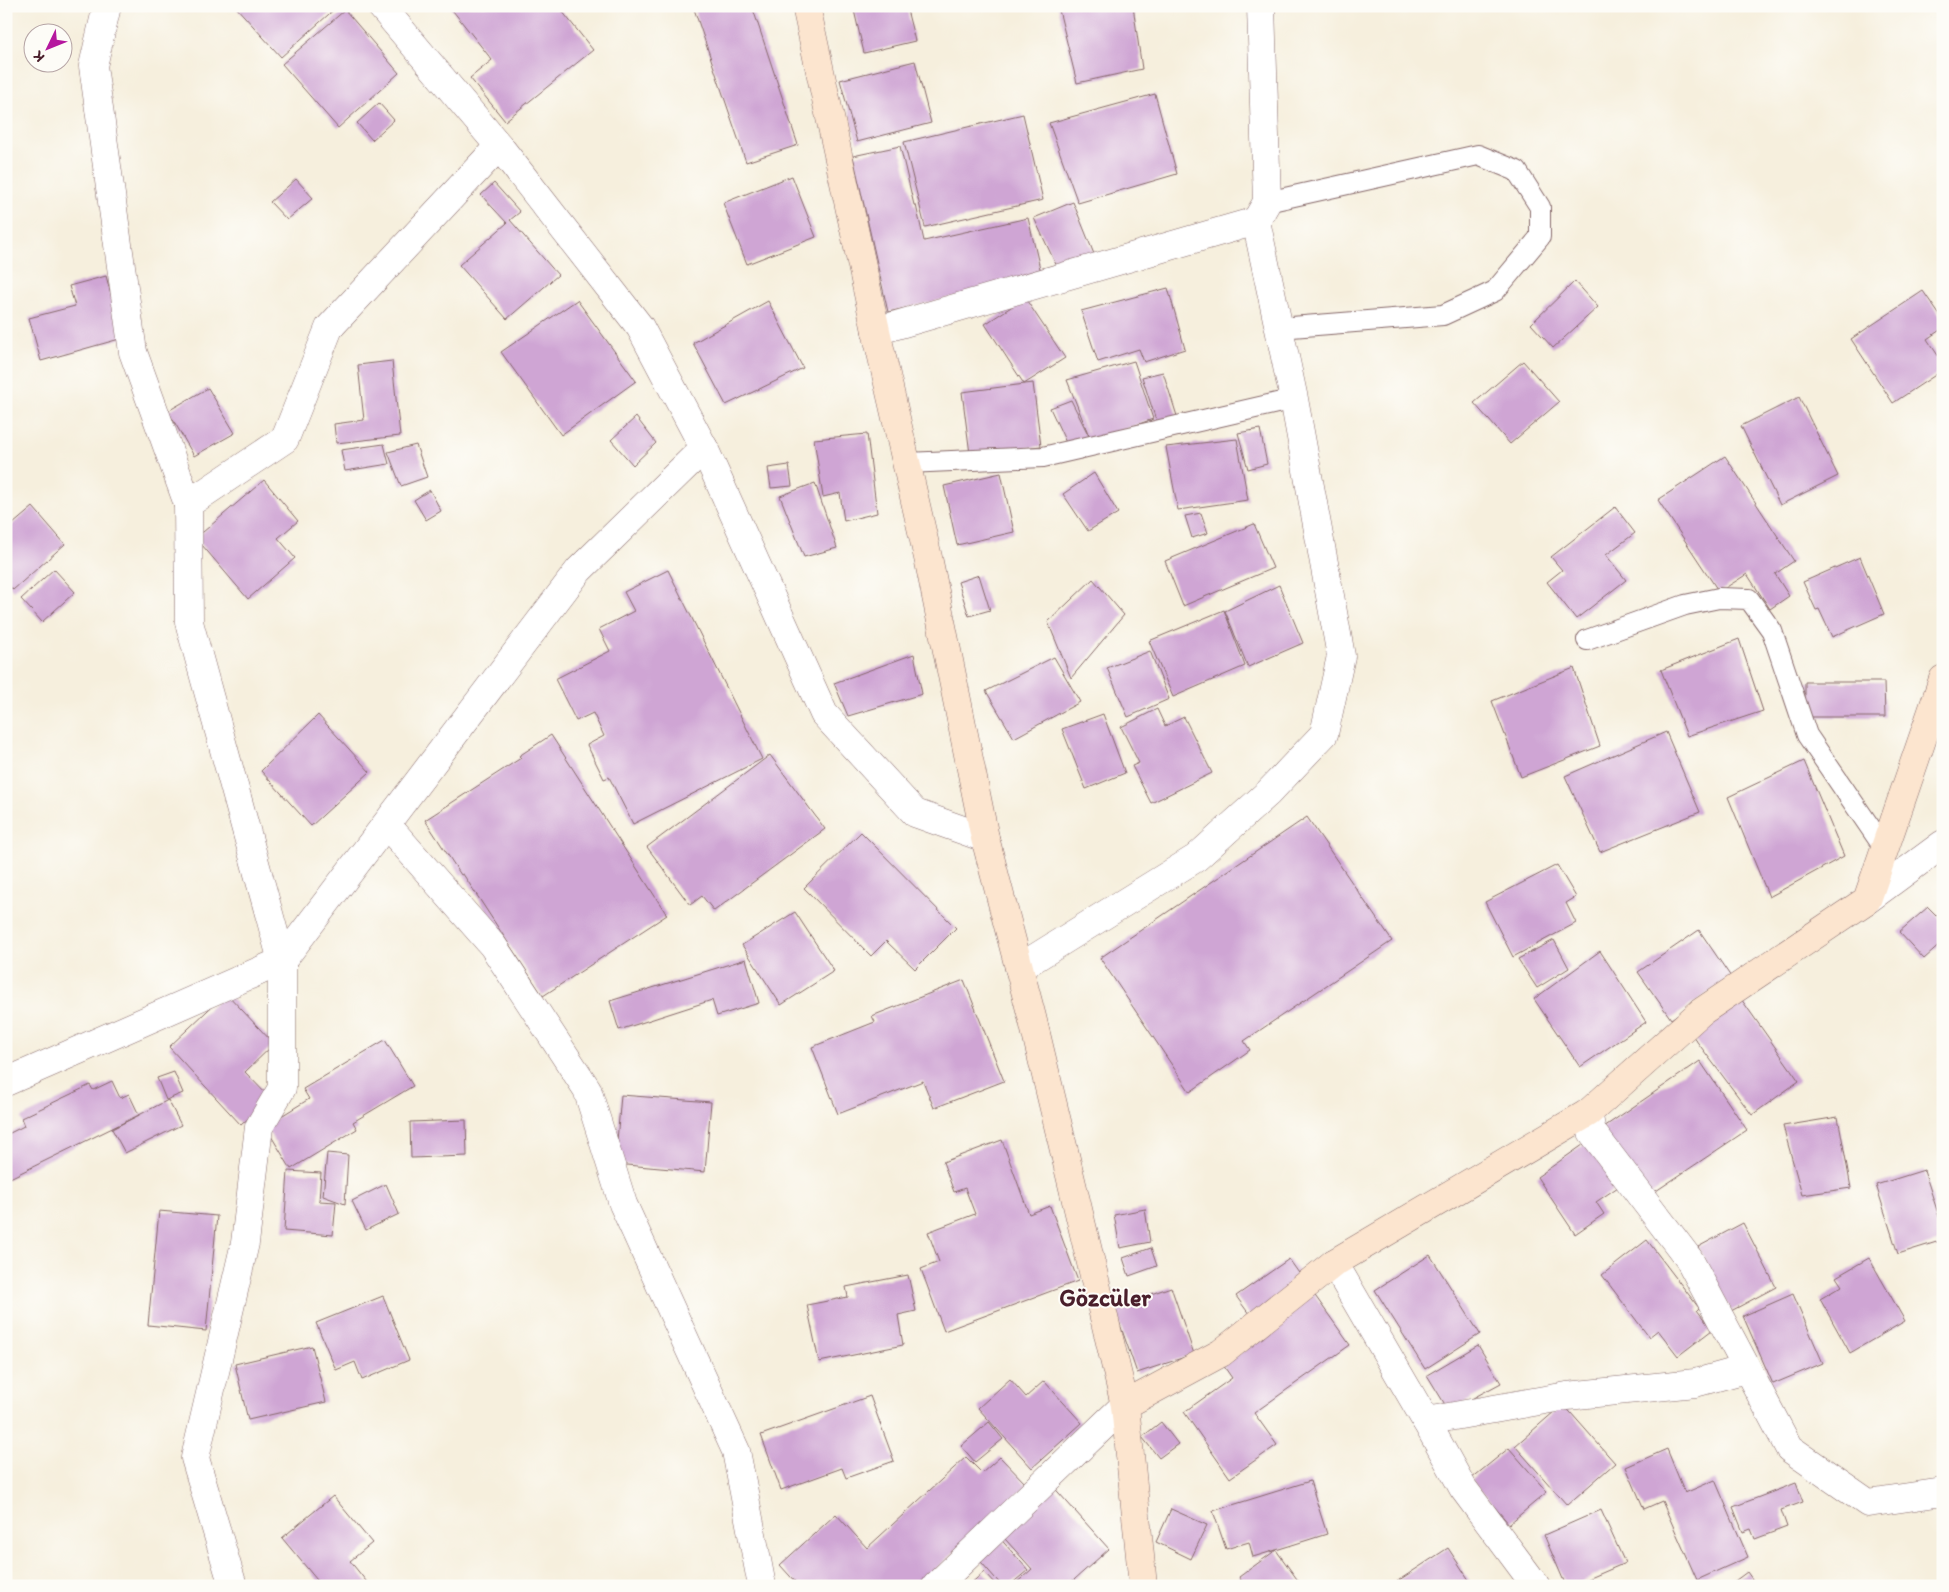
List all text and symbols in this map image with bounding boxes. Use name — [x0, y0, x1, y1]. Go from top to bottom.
north arrow — [22, 22, 72, 72]
text: K — [29, 47, 48, 66]
district label: Gözcüler — [1059, 1283, 1151, 1312]

